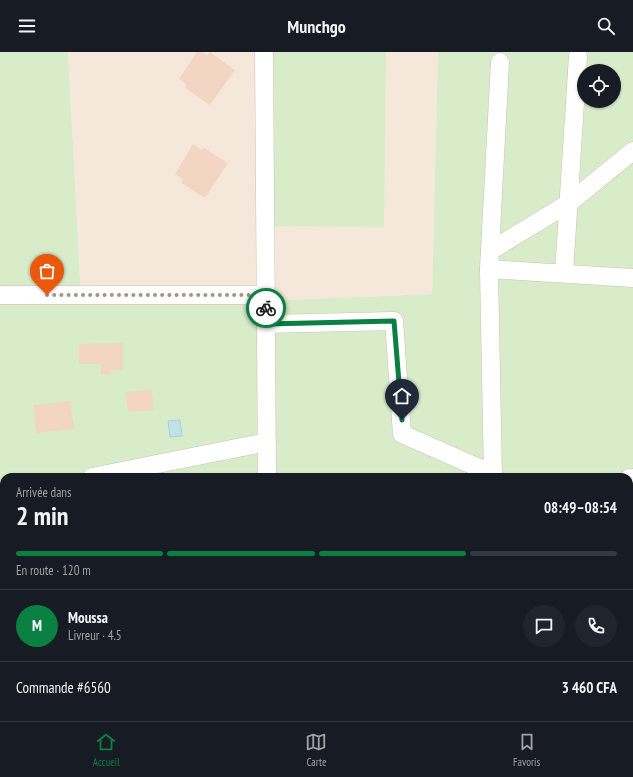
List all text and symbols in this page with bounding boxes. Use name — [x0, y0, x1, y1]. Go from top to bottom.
icon: menu — [16, 15, 38, 37]
text: Munchgo — [287, 15, 346, 38]
icon: search — [595, 15, 617, 37]
map controls — [577, 64, 621, 108]
button: locate — [577, 64, 621, 108]
pin — [30, 254, 64, 295]
icon: bag — [36, 260, 58, 282]
courier — [246, 288, 286, 328]
icon: bike — [255, 297, 277, 319]
pin — [385, 379, 419, 420]
icon: home — [391, 385, 413, 407]
text: Arrivée dans — [16, 484, 71, 501]
text: 08:49–08:54 — [544, 498, 617, 517]
text: 2 min — [16, 499, 69, 532]
text: En route · 120 m — [16, 562, 91, 579]
button: chat — [523, 605, 565, 647]
button: phone — [575, 605, 617, 647]
text: Moussa — [68, 608, 108, 627]
text: M — [32, 616, 42, 635]
text: Livreur · 4.5 — [68, 627, 122, 644]
text: Commande #6560 — [16, 678, 111, 697]
text: 3 460 CFA — [562, 678, 617, 697]
tab: Accueil — [93, 731, 120, 769]
tab: Carte — [305, 731, 327, 769]
tab: Favoris — [513, 731, 540, 769]

